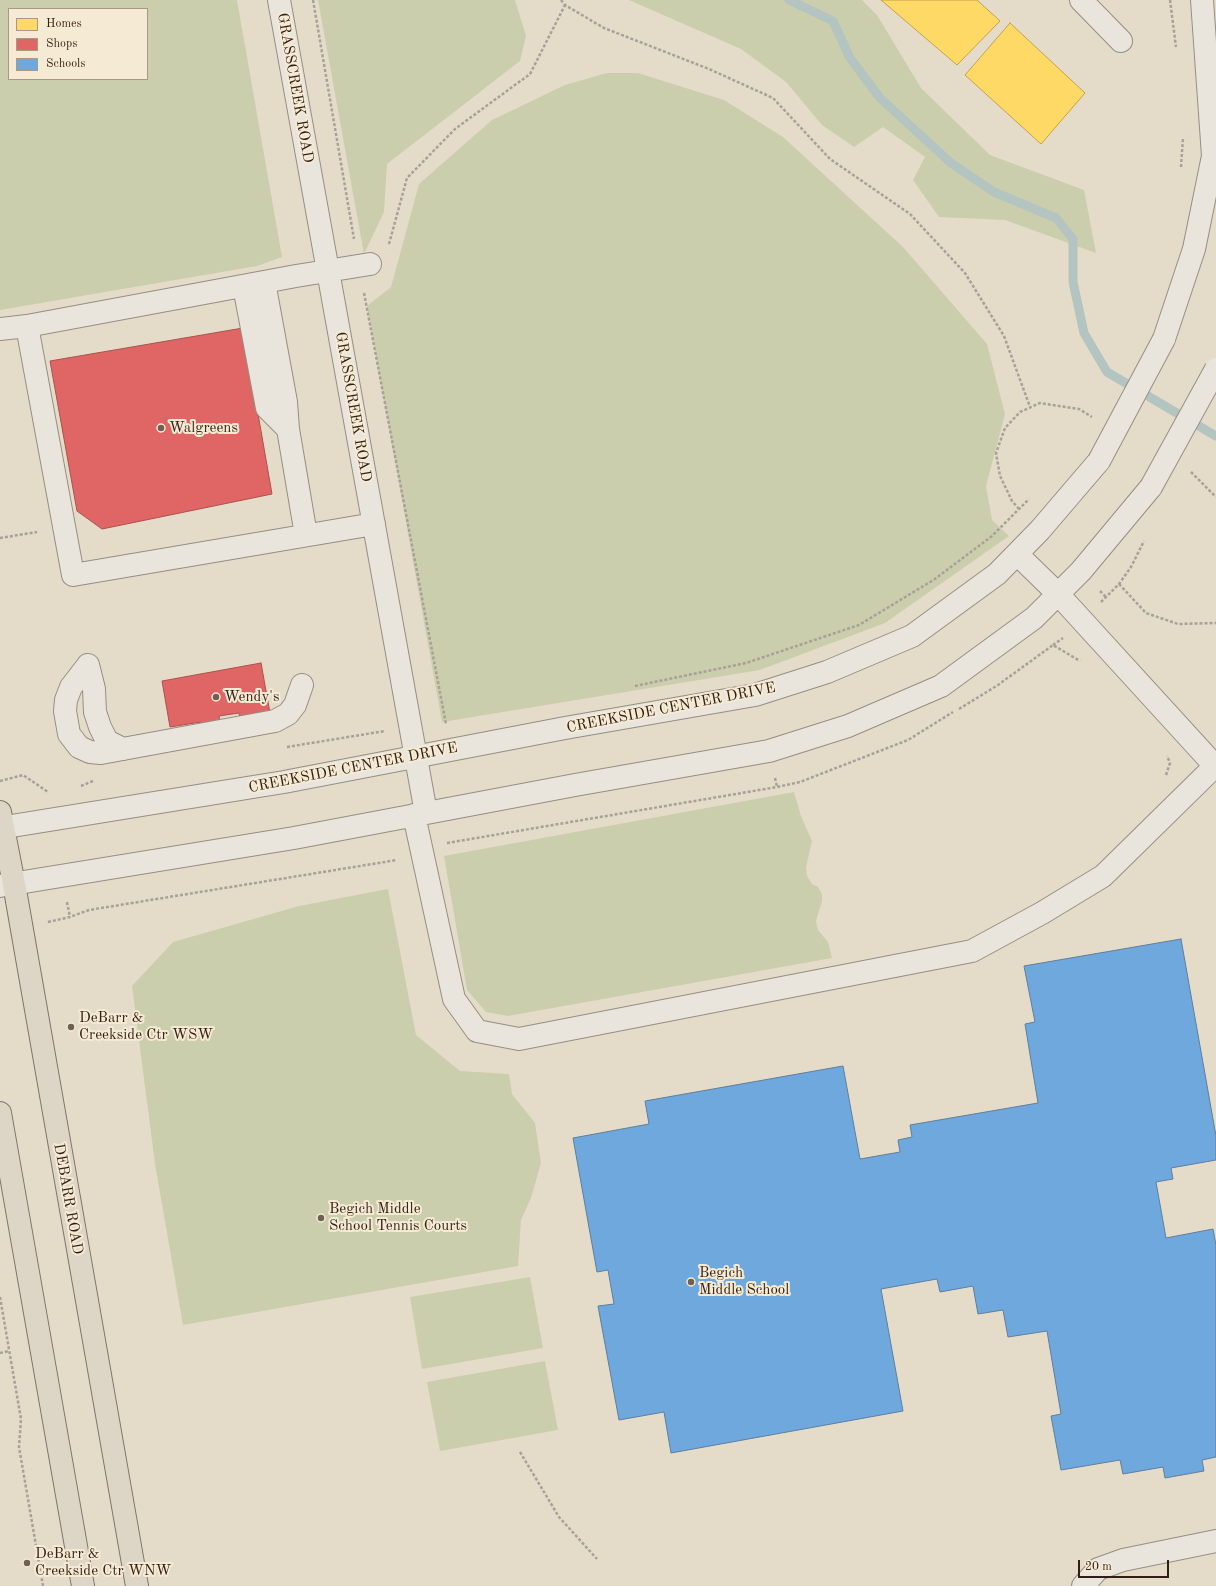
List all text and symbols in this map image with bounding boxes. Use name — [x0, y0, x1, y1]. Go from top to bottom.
legend — [8, 8, 148, 80]
street label: GRASSCREEK ROAD — [273, 12, 317, 164]
text: Homes — [46, 18, 82, 30]
text: Shops — [46, 38, 77, 50]
text: Schools — [46, 58, 86, 70]
street label: GRASSCREEK ROAD — [331, 331, 375, 483]
place label: Walgreens — [169, 419, 238, 437]
marker: Walgreens — [156, 423, 166, 433]
street label: CREEKSIDE CENTER DRIVE — [565, 679, 777, 737]
place label: Wendy's — [224, 688, 279, 706]
marker: Wendy's — [211, 692, 221, 702]
street label: CREEKSIDE CENTER DRIVE — [247, 739, 459, 797]
place label: DeBarr & Creekside Ctr WSW — [79, 1009, 213, 1044]
marker: DeBarr & Creekside Ctr WSW — [66, 1022, 76, 1032]
street label: DEBARR ROAD — [49, 1142, 87, 1256]
place label: Begich Middle School Tennis Courts — [329, 1200, 467, 1235]
marker: Begich Middle School Tennis Courts — [316, 1213, 326, 1223]
place label: Begich Middle School — [699, 1264, 789, 1299]
marker: Begich Middle School — [686, 1277, 696, 1287]
place label: DeBarr & Creekside Ctr WNW — [35, 1545, 172, 1580]
scale bar — [1080, 1552, 1171, 1578]
marker: DeBarr & Creekside Ctr WNW — [22, 1558, 32, 1568]
text: 20 m — [1085, 1561, 1112, 1573]

